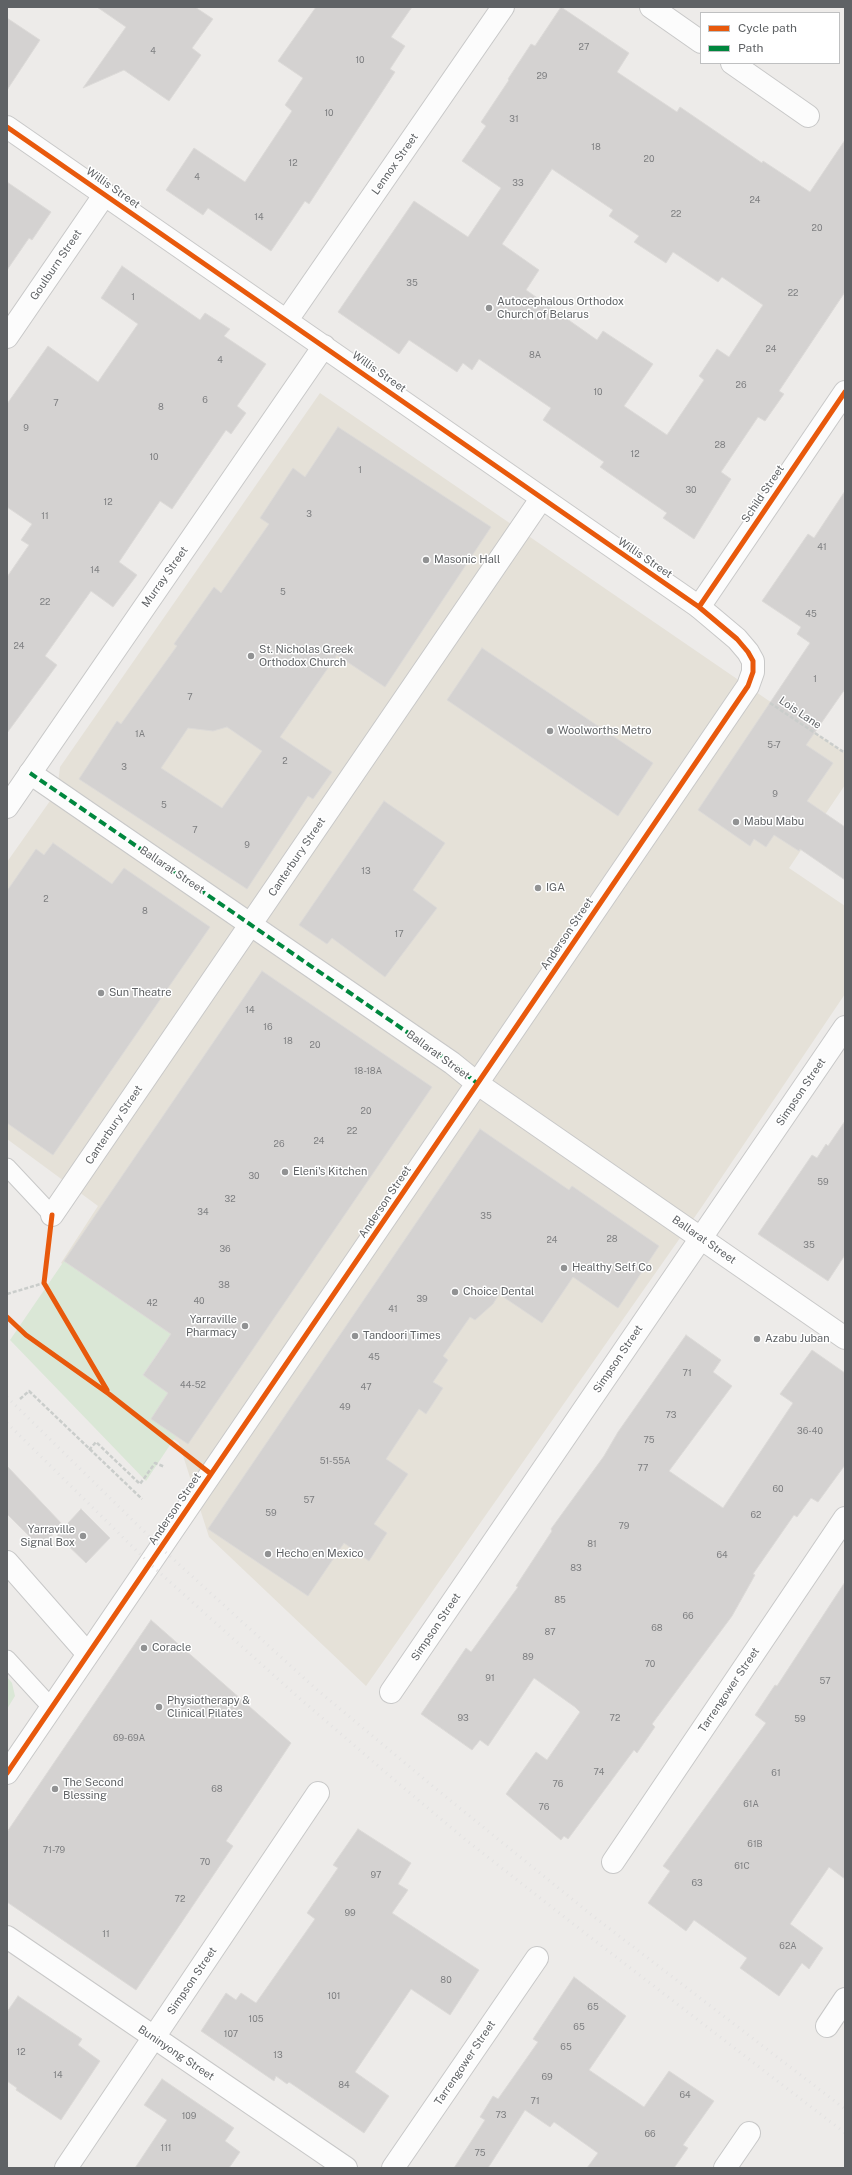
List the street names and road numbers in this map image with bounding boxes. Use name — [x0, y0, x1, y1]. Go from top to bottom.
street label: Lennox Street — [369, 131, 421, 197]
street label: Willis Street — [83, 165, 143, 211]
street label: Goulburn Street — [27, 227, 85, 303]
street label: Willis Street — [349, 349, 409, 395]
street label: Schild Street — [739, 463, 787, 525]
street label: Willis Street — [615, 535, 675, 581]
street label: Murray Street — [139, 544, 191, 610]
street label: Lois Lane — [776, 694, 824, 732]
street label: Canterbury Street — [266, 815, 328, 899]
street label: Ballarat Street — [137, 844, 207, 896]
street label: Anderson Street — [538, 895, 596, 973]
street label: Ballarat Street — [404, 1028, 472, 1082]
street label: Simpson Street — [773, 1056, 829, 1128]
street label: Canterbury Street — [83, 1083, 145, 1167]
street label: Anderson Street — [356, 1163, 414, 1241]
street label: Ballarat Street — [669, 1213, 739, 1267]
street label: Simpson Street — [590, 1323, 646, 1395]
street label: Anderson Street — [146, 1470, 204, 1548]
street label: Simpson Street — [408, 1591, 464, 1663]
street label: Tarrengower Street — [696, 1645, 762, 1735]
street label: Simpson Street — [164, 1945, 220, 2017]
street label: Tarrengower Street — [432, 2018, 498, 2108]
street label: Buninyong Street — [135, 2023, 217, 2083]

